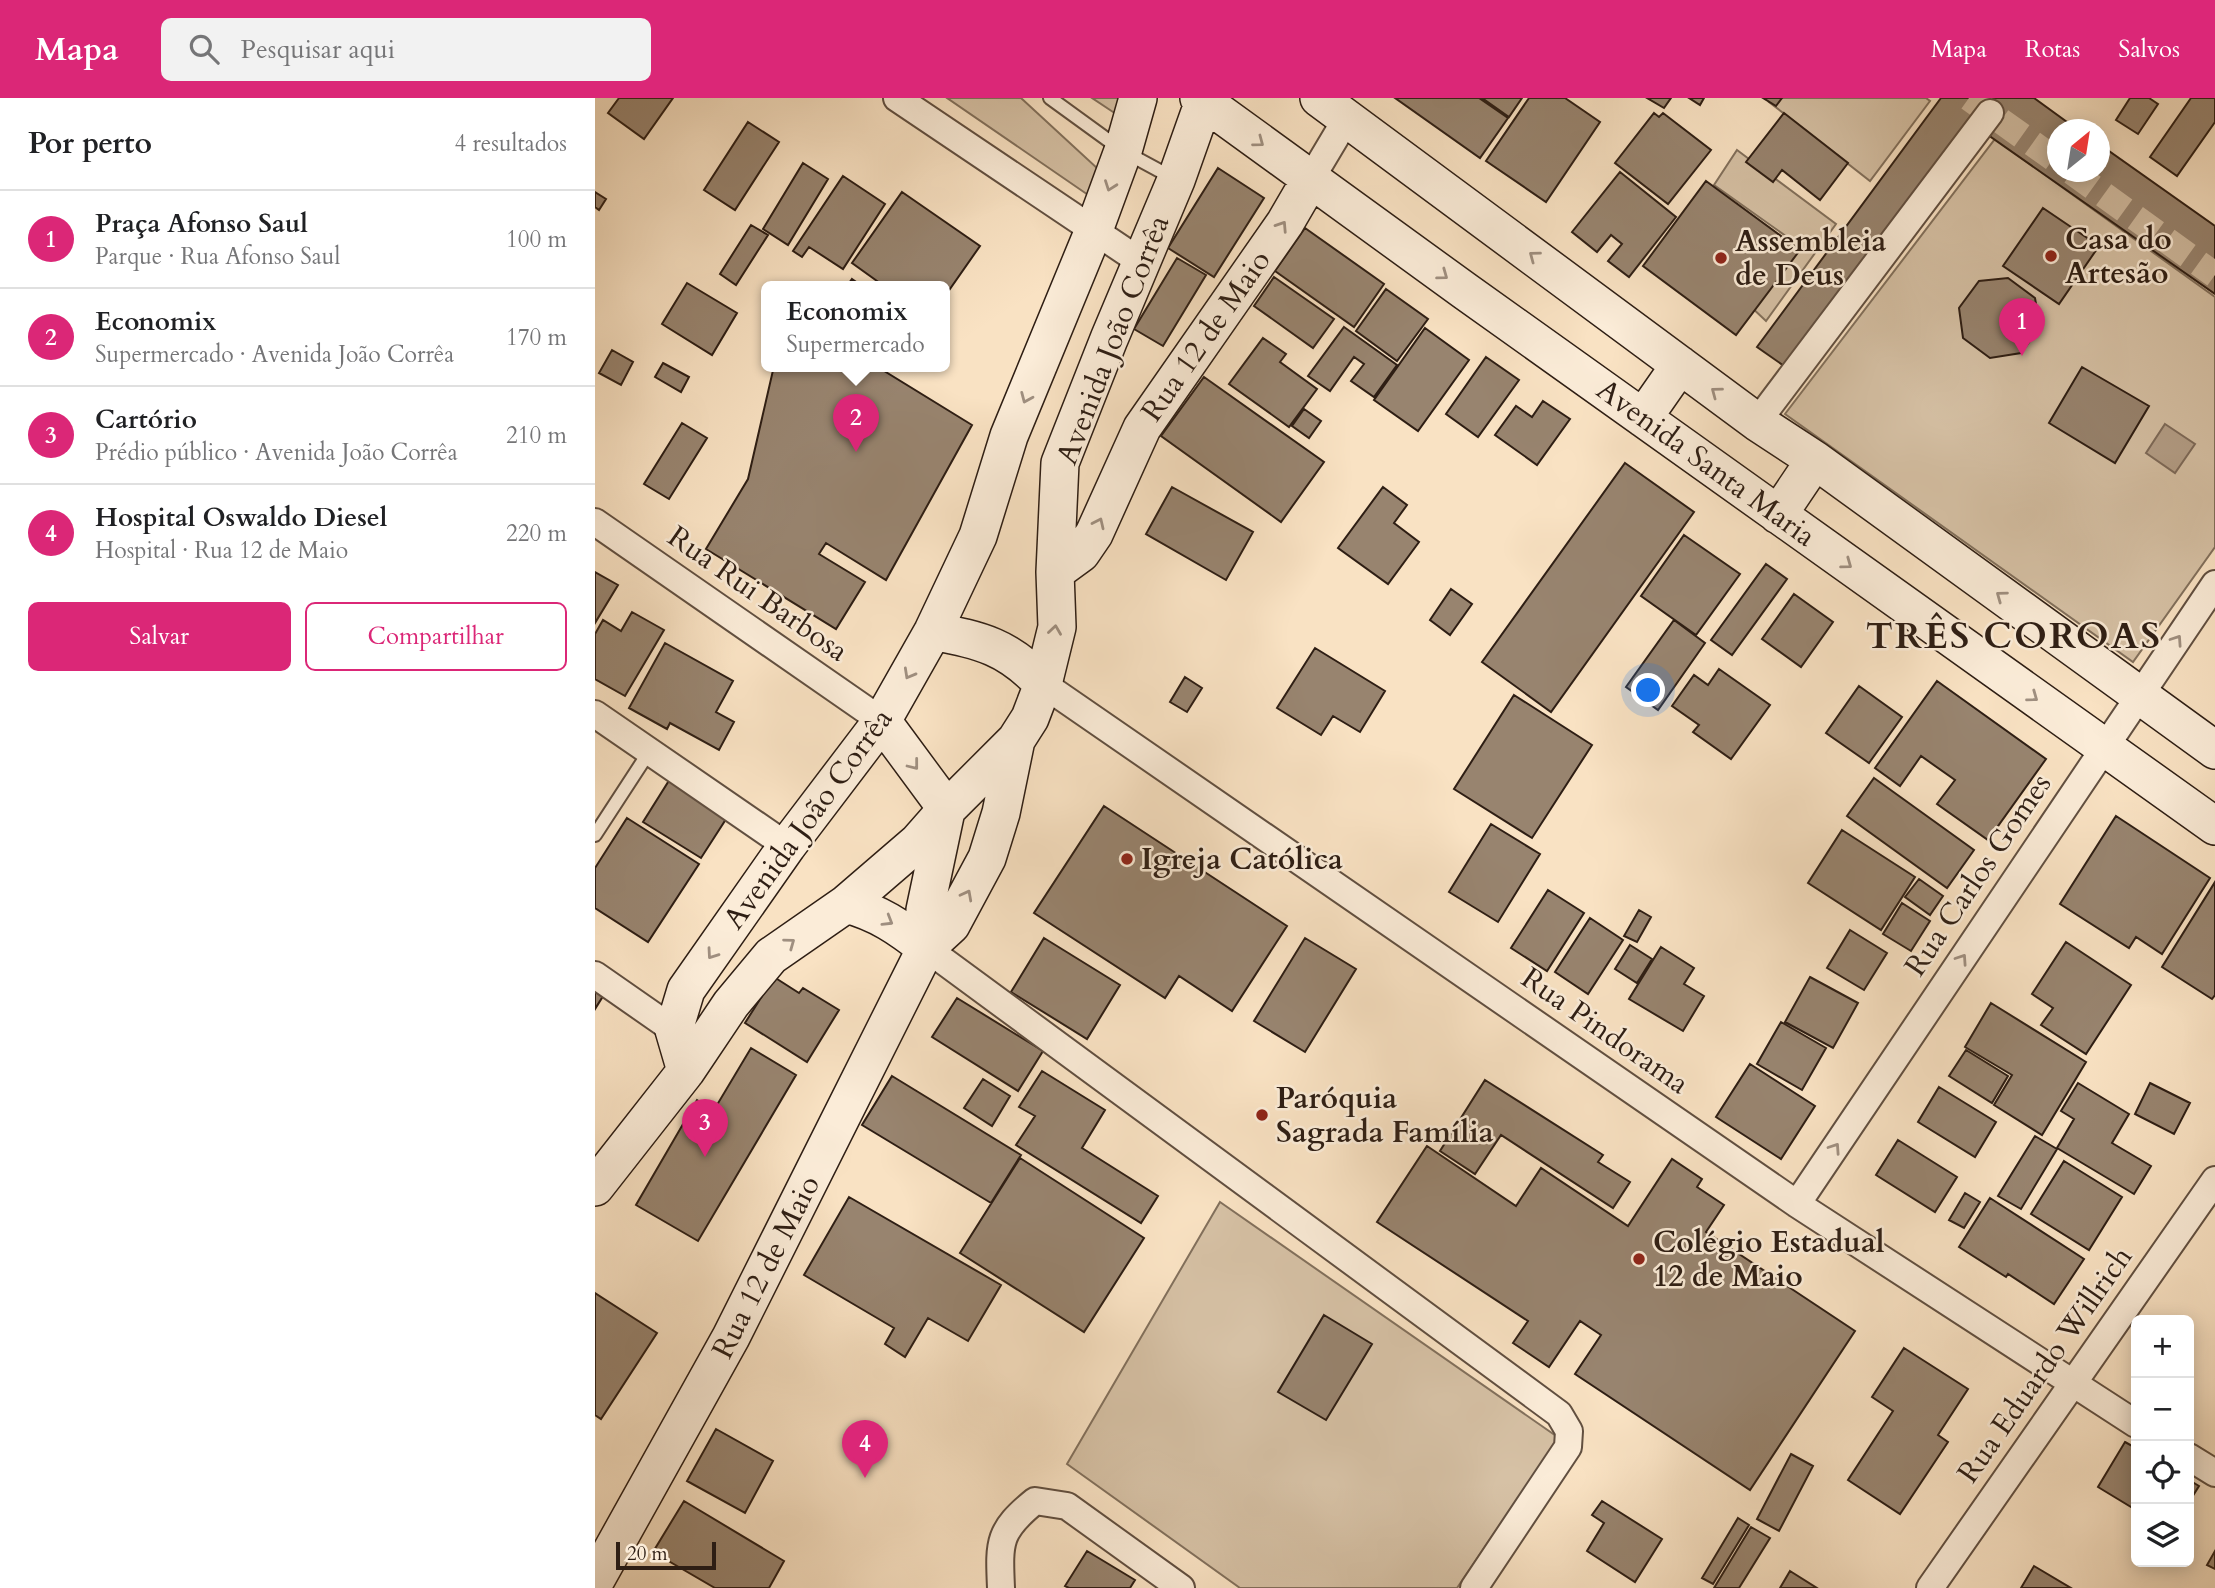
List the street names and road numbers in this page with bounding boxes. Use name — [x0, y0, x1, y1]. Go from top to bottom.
street label: Avenida João Corrêa — [1047, 209, 1179, 471]
street label: Rua 12 de Maio — [1132, 242, 1280, 430]
street label: Avenida Santa Maria — [1588, 369, 1824, 557]
street label: Rua Rui Barbosa — [660, 517, 856, 672]
street label: Avenida João Corrêa — [714, 700, 902, 938]
street label: Rua Carlos Gomes — [1895, 766, 2061, 984]
street label: Rua Pindorama — [1513, 958, 1697, 1104]
street label: Rua 12 de Maio — [702, 1168, 830, 1366]
street label: Rua Eduardo Willrich — [1948, 1238, 2142, 1491]

